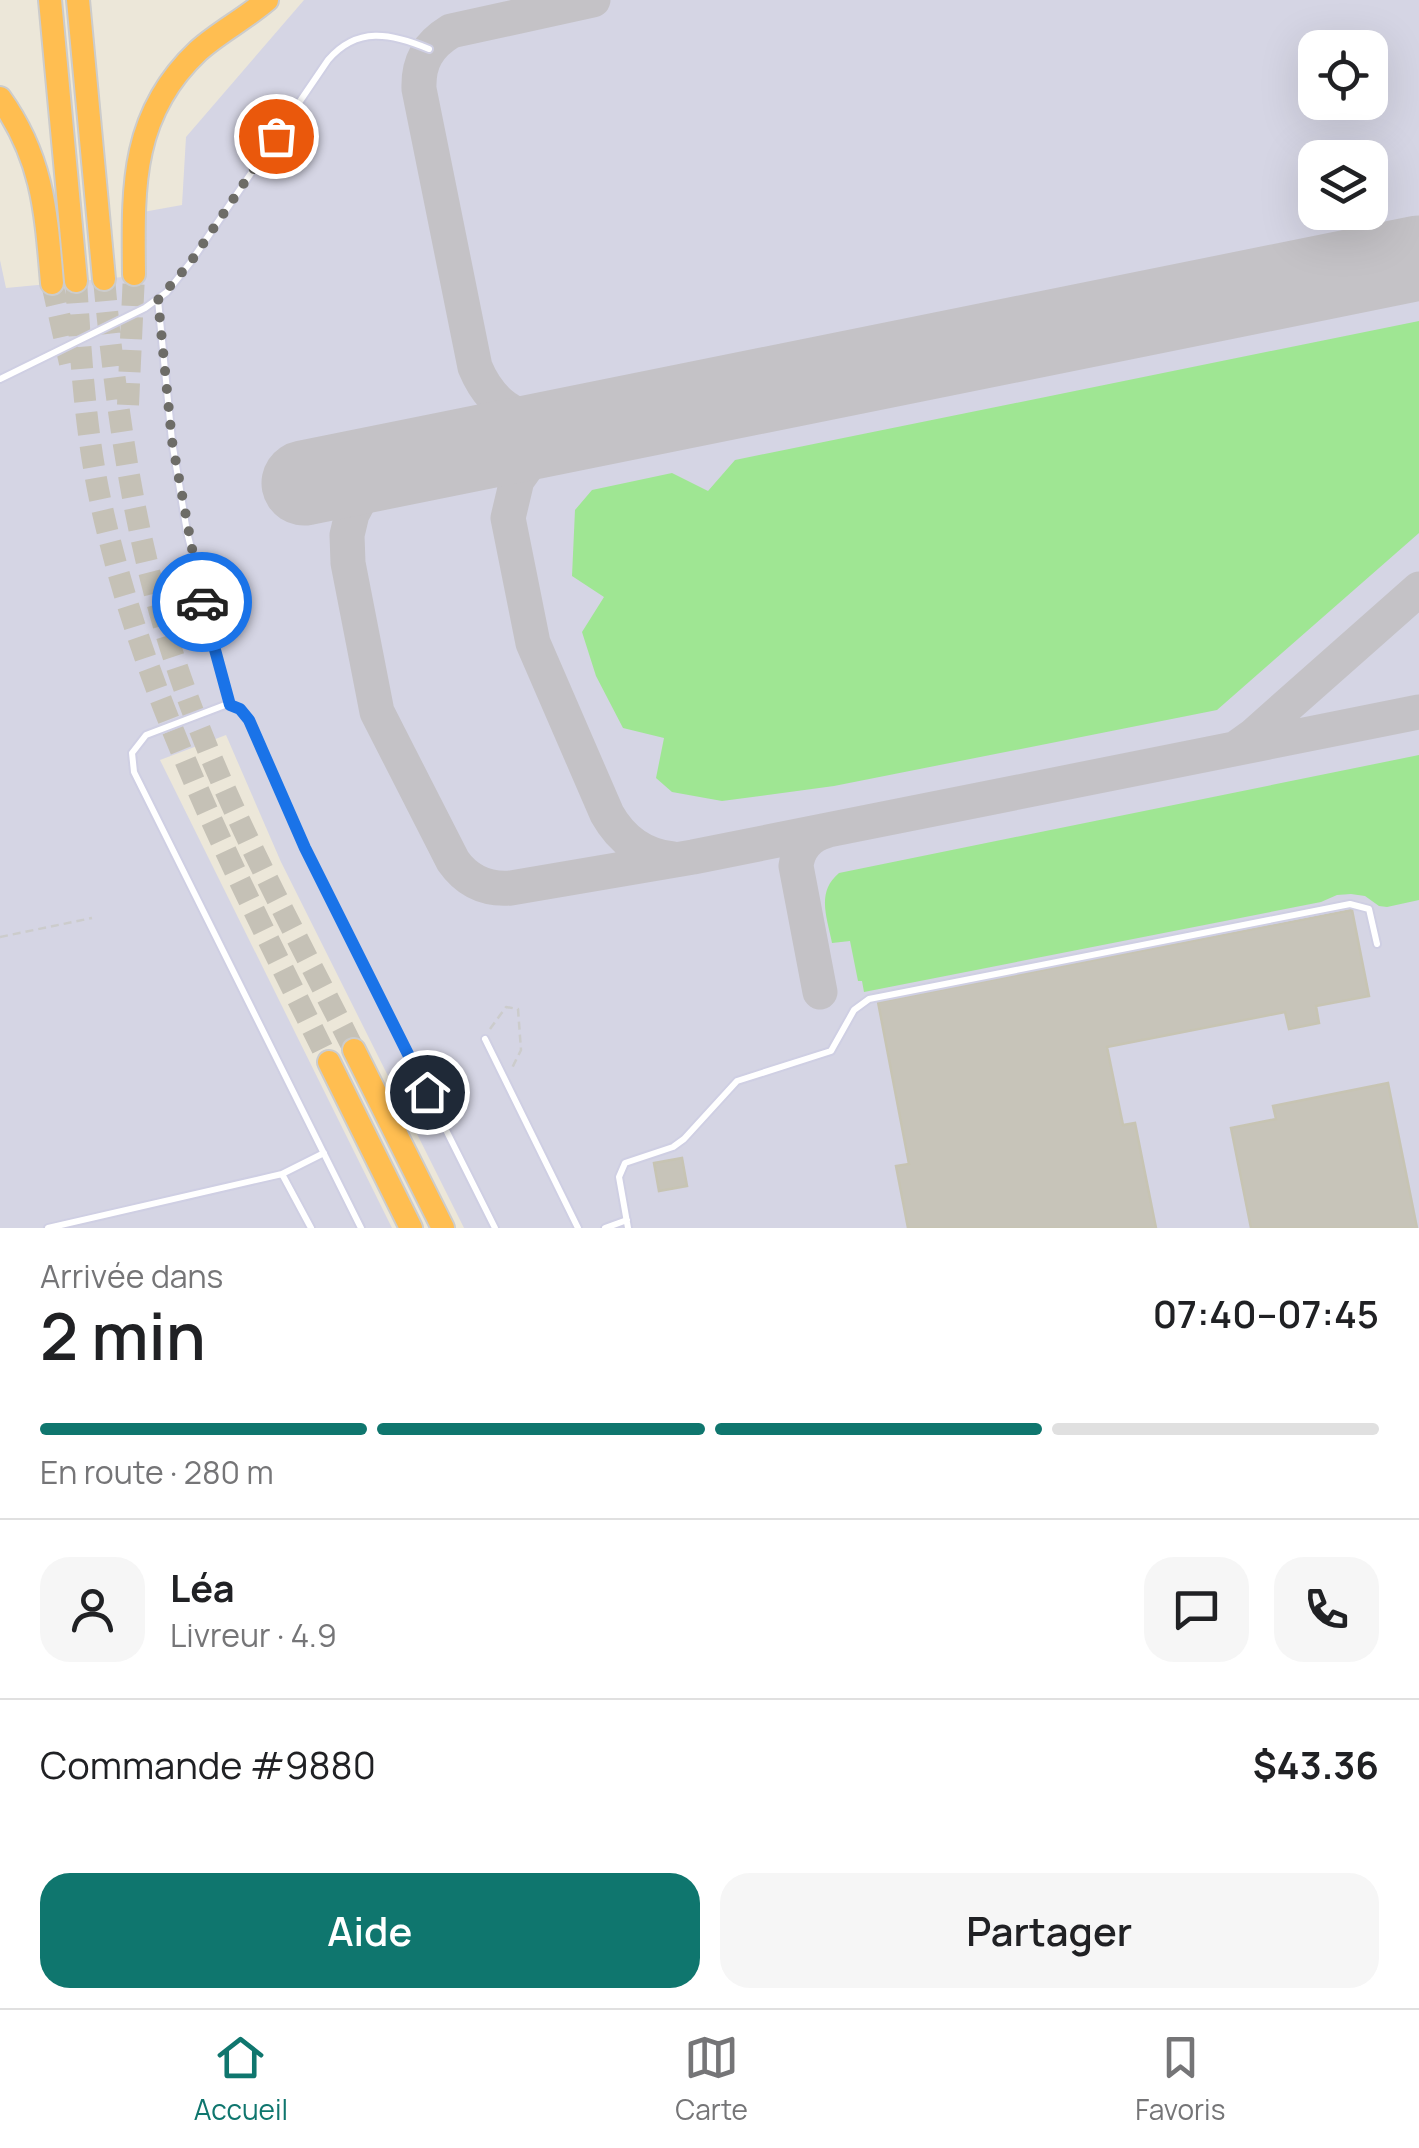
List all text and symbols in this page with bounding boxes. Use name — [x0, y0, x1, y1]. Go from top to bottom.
map controls — [1298, 30, 1388, 230]
button: locate — [1298, 30, 1388, 120]
pin — [234, 94, 319, 179]
icon: bag — [249, 109, 304, 164]
button: layers — [1298, 140, 1388, 230]
courier — [152, 552, 252, 652]
icon: car — [175, 575, 230, 630]
pin — [385, 1050, 470, 1135]
icon: home — [400, 1065, 455, 1120]
text: Arrivée dans — [40, 1254, 223, 1298]
text: 07:40–07:45 — [1153, 1287, 1379, 1339]
text: 2 min — [40, 1291, 206, 1380]
text: En route · 280 m — [40, 1450, 274, 1494]
button: person — [40, 1557, 145, 1662]
button: chat — [1144, 1557, 1249, 1662]
button: phone — [1274, 1557, 1379, 1662]
text: Léa — [170, 1561, 235, 1613]
text: Livreur · 4.9 — [170, 1613, 337, 1657]
text: Commande #9880 — [40, 1738, 376, 1790]
text: $43.36 — [1253, 1738, 1379, 1790]
button: Aide — [40, 1873, 700, 1988]
button: Partager — [720, 1873, 1379, 1988]
tab: Accueil — [194, 2030, 288, 2128]
tab: Carte — [675, 2030, 748, 2128]
tab: Favoris — [1135, 2030, 1225, 2128]

